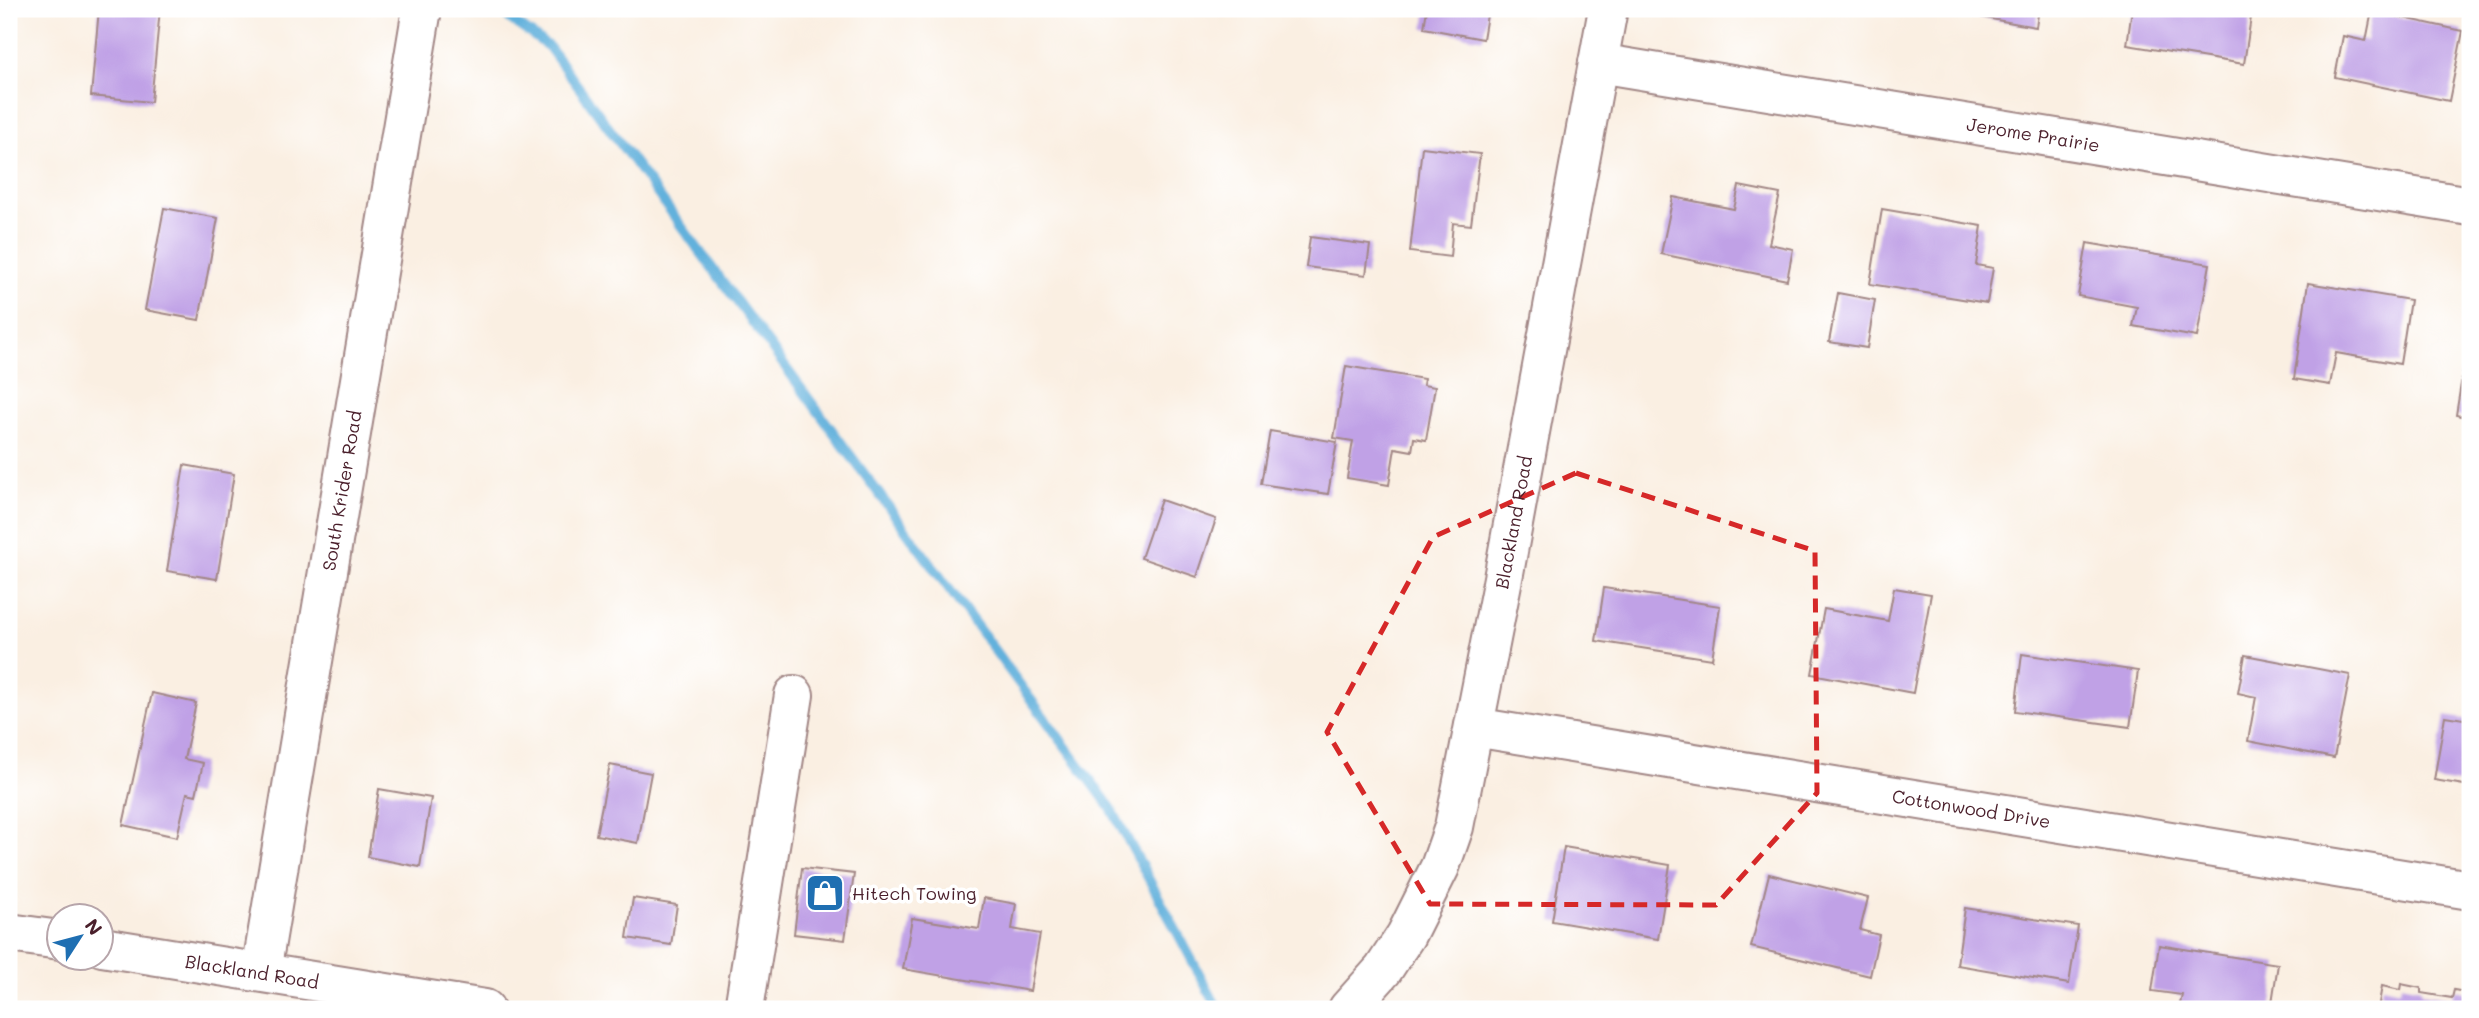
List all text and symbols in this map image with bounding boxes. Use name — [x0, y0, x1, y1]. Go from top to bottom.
street label: Jerome Prairie — [1965, 112, 2102, 157]
street label: South Krider Road — [316, 409, 367, 573]
street label: Blackland Road — [1489, 454, 1537, 591]
street label: Cottonwood Drive — [1890, 784, 2052, 833]
shop icon: Hitech Towing — [804, 872, 846, 914]
place label: Hitech Towing — [852, 881, 977, 905]
north arrow — [46, 902, 116, 972]
text: N — [80, 914, 109, 940]
street label: Blackland Road — [184, 949, 321, 994]

